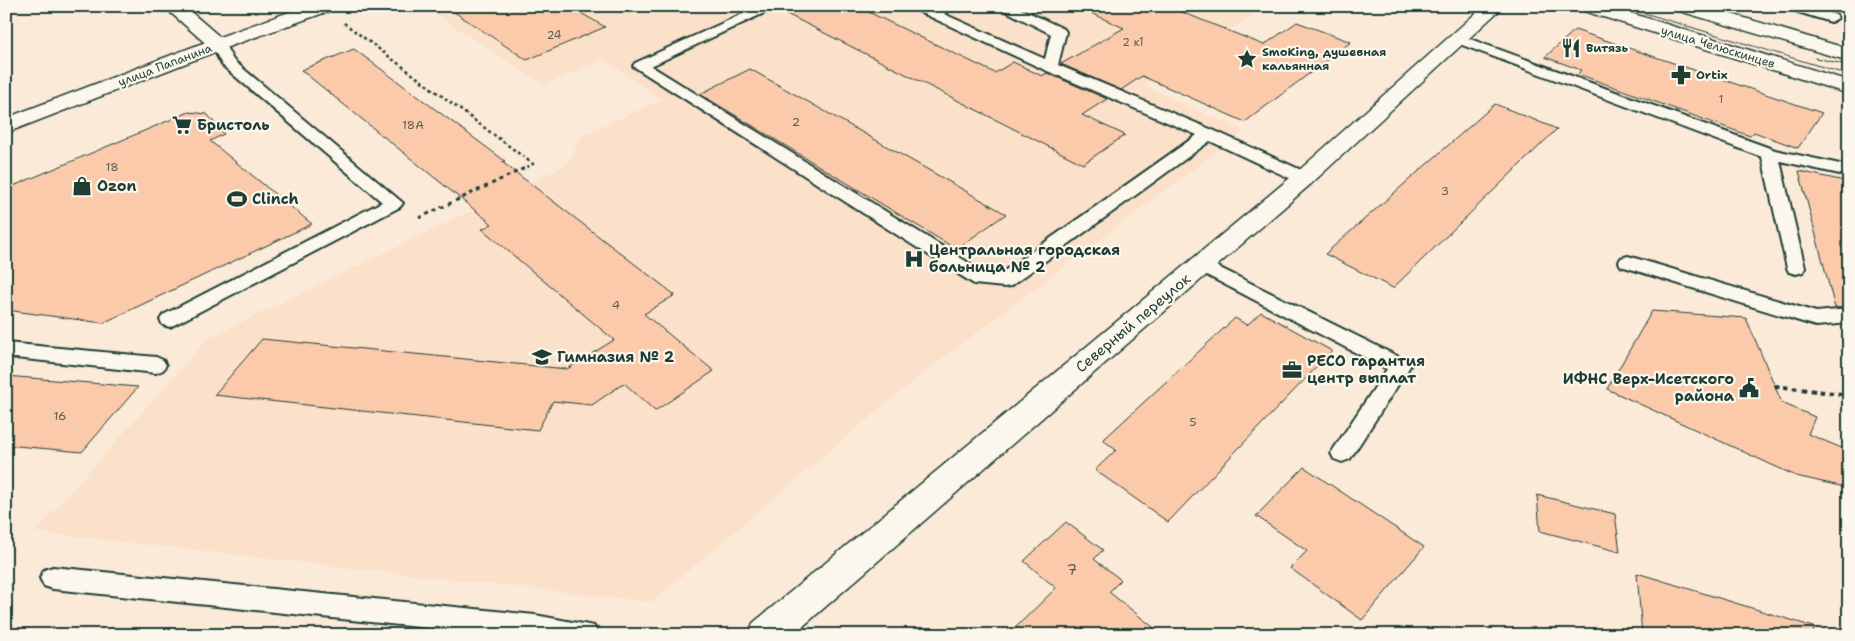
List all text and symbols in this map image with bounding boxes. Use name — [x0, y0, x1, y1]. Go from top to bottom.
street label: улица Челюскинцев — [1659, 22, 1777, 72]
house number: 24 — [547, 28, 562, 43]
house number: 2 к1 — [1122, 35, 1144, 50]
restaurant icon: Витязь — [1560, 37, 1582, 59]
street label: улица Папанина — [116, 40, 215, 90]
place label: Витязь — [1586, 40, 1629, 56]
place label: SmoKing, душевная кальянная — [1262, 44, 1386, 74]
place icon: SmoKing, душевная кальянная — [1236, 48, 1258, 70]
pharmacy icon: Ortix — [1670, 64, 1692, 86]
place label: Ortix — [1696, 67, 1728, 83]
house number: 1 — [1719, 92, 1723, 107]
supermarket icon: Бристоль — [171, 114, 193, 136]
house number: 2 — [792, 114, 800, 130]
place label: Бристоль — [197, 115, 270, 135]
house number: 18А — [402, 117, 424, 133]
house number: 18 — [105, 159, 119, 175]
shop icon: Ozon — [71, 175, 93, 197]
place label: Ozon — [97, 176, 137, 196]
house number: 3 — [1441, 183, 1449, 199]
sports icon: Clinch — [226, 188, 248, 210]
place label: Clinch — [252, 189, 299, 209]
place label: Центральная городская больница № 2 — [929, 240, 1120, 277]
hospital icon: Центральная городская больница № 2 — [903, 248, 925, 270]
street label: Северный переулок — [1071, 269, 1195, 377]
house number: 4 — [612, 297, 620, 313]
school or university icon: Гимназия № 2 — [531, 346, 553, 368]
place label: Гимназия № 2 — [557, 347, 675, 367]
place label: РЕСО гарантия центр выплат — [1307, 351, 1425, 388]
office icon: РЕСО гарантия центр выплат — [1281, 359, 1303, 381]
place label: ИФНС Верх-Исетского района — [1563, 369, 1735, 406]
public building icon: ИФНС Верх-Исетского района — [1738, 377, 1760, 399]
house number: 16 — [53, 408, 67, 424]
house number: 5 — [1189, 414, 1197, 430]
house number: 7 — [1067, 560, 1077, 580]

